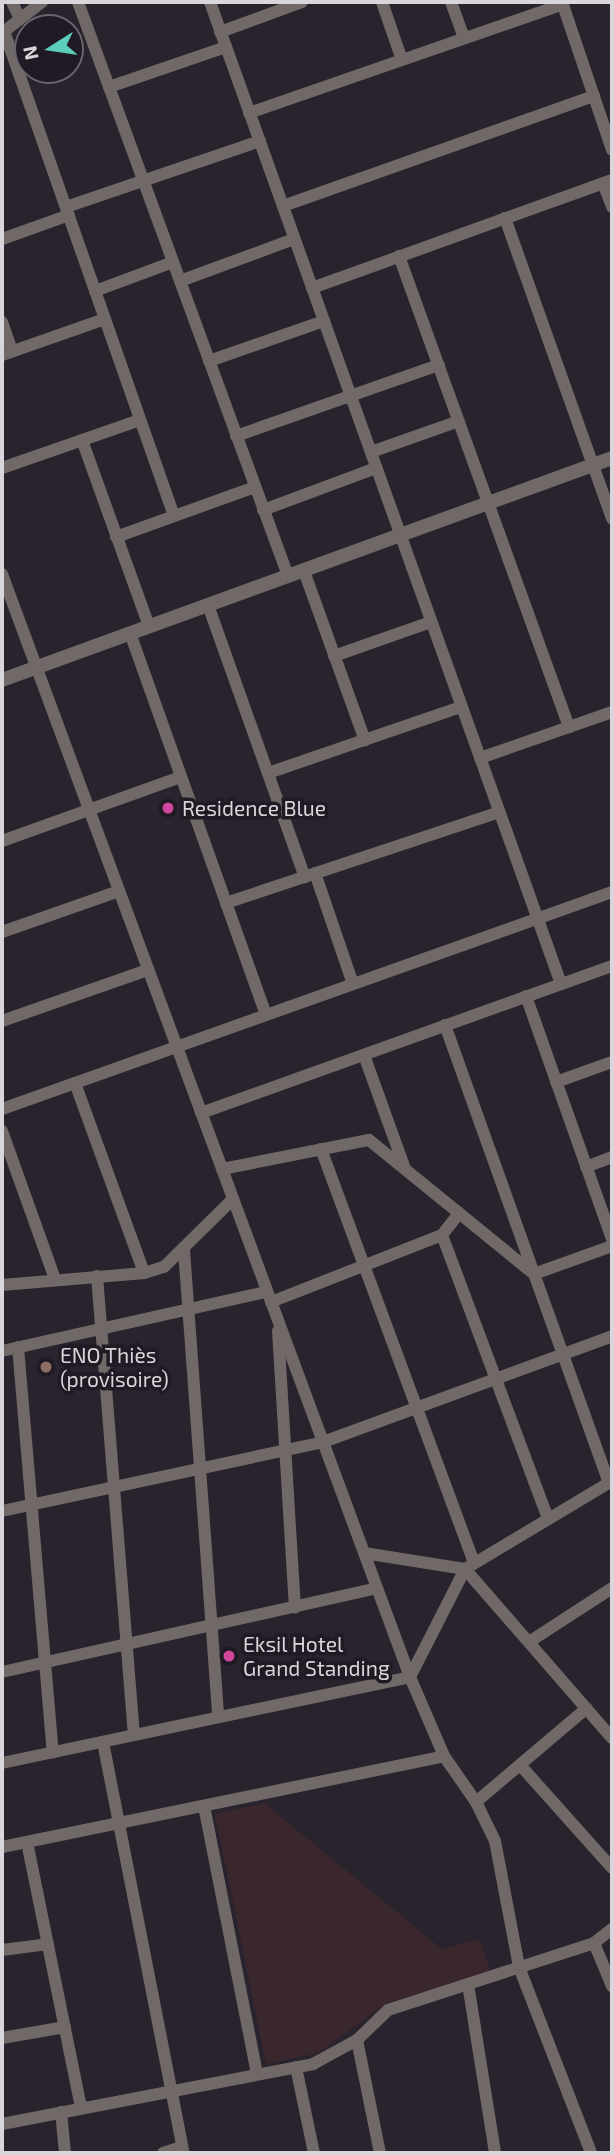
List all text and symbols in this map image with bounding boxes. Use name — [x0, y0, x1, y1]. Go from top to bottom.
north arrow — [14, 14, 84, 84]
text: N — [17, 44, 43, 62]
place label: Residence Blue — [182, 795, 326, 821]
marker: Residence Blue — [160, 800, 176, 816]
place label: ENO Thiès (provisoire) — [60, 1342, 169, 1392]
marker: ENO Thiès (provisoire) — [38, 1359, 54, 1375]
place label: Eksil Hotel Grand Standing — [243, 1631, 390, 1681]
marker: Eksil Hotel Grand Standing — [221, 1648, 237, 1664]

